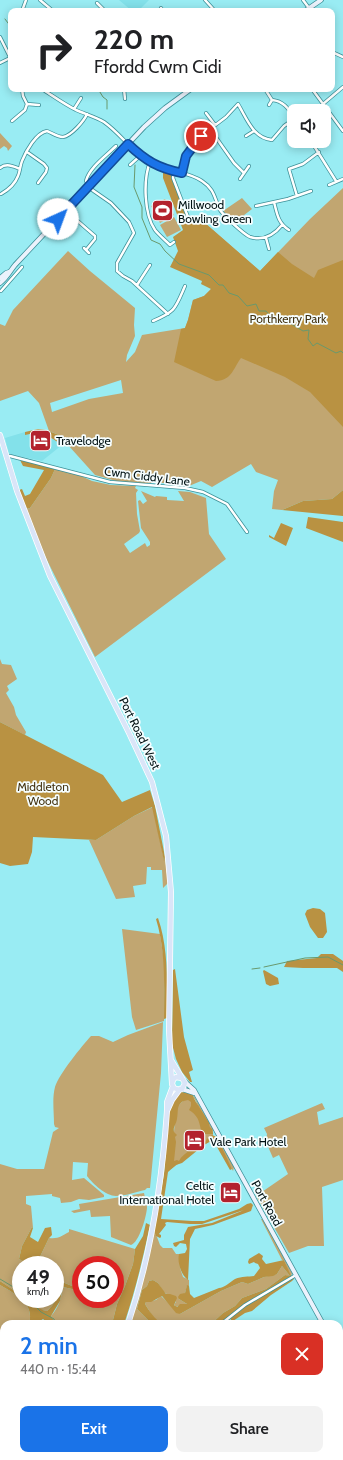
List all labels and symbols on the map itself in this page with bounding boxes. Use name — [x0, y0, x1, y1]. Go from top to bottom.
pin — [184, 119, 218, 153]
place label: Millwood Bowling Green — [178, 197, 252, 226]
position arrow — [37, 198, 79, 240]
sports icon: Millwood Bowling Green — [149, 198, 175, 224]
park label: Porthkerry Park — [250, 311, 327, 326]
hotel icon: Travelodge — [27, 427, 53, 453]
place label: Travelodge — [56, 433, 111, 448]
street label: Cwm Ciddy Lane — [103, 463, 191, 489]
street label: Port Road West — [116, 694, 164, 772]
park label: Middleton Wood — [17, 779, 69, 808]
hotel icon: Vale Park Hotel — [181, 1128, 207, 1154]
place label: Vale Park Hotel — [210, 1134, 287, 1149]
place label: Celtic International Hotel — [119, 1178, 215, 1207]
street label: Port Road — [248, 1178, 286, 1228]
hotel icon: Celtic International Hotel — [217, 1179, 243, 1205]
speed limit sign: 50 — [72, 1256, 124, 1308]

